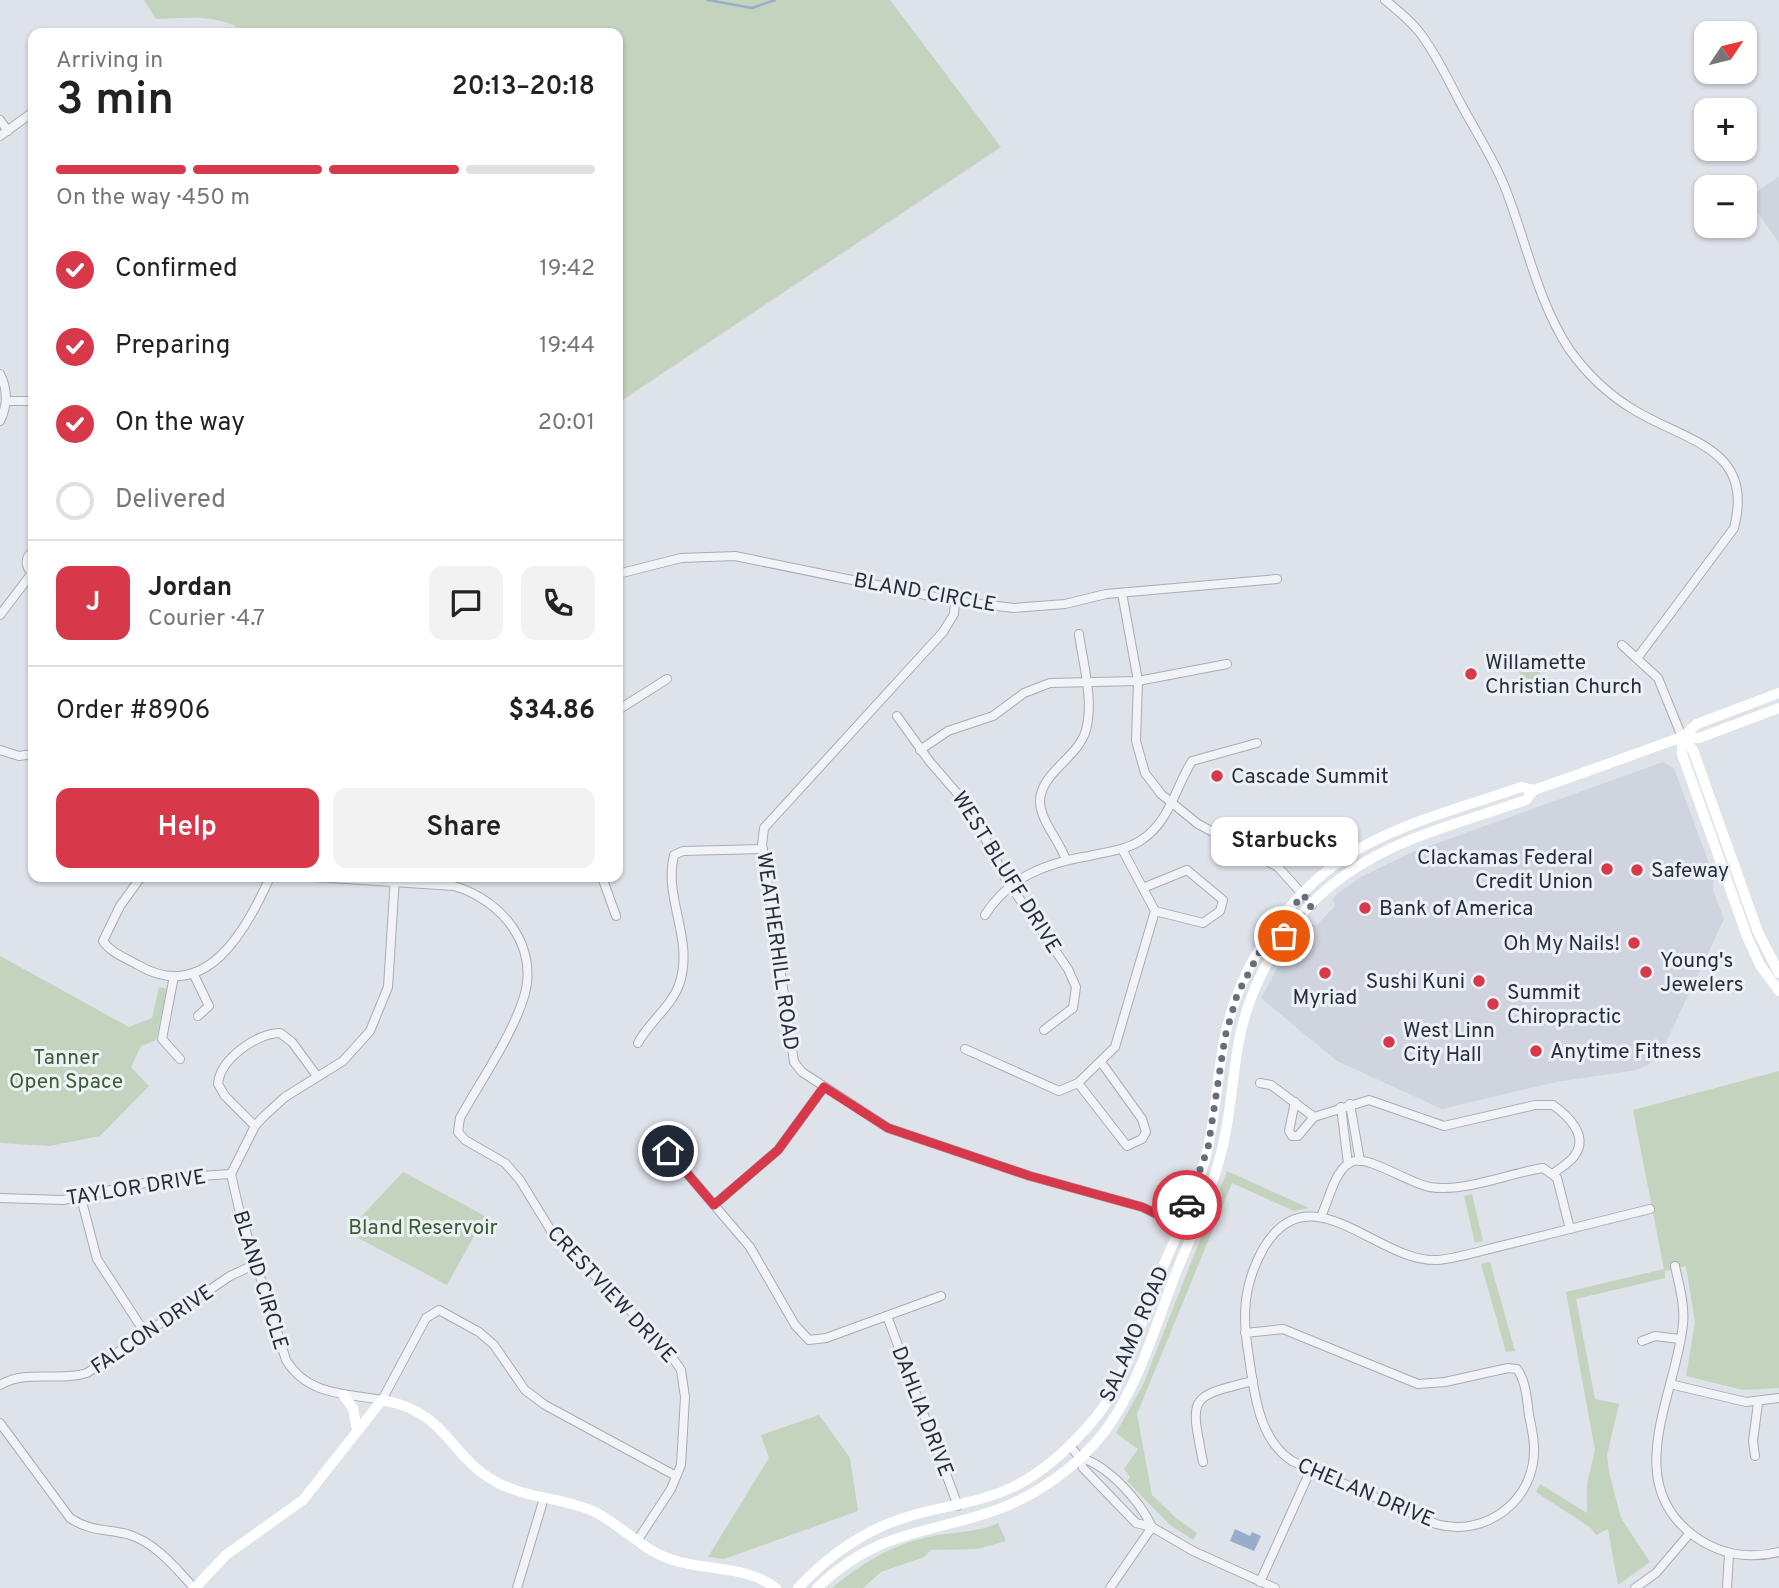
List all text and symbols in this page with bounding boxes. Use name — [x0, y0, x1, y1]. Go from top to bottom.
north arrow — [1694, 21, 1757, 84]
map controls — [1694, 21, 1757, 238]
text: Arriving in — [56, 47, 163, 76]
text: 20:13–20:18 — [452, 71, 595, 104]
text: 3 min — [56, 72, 174, 131]
button: + — [1694, 98, 1757, 161]
button: − — [1694, 175, 1757, 238]
text: On the way · 450 m — [56, 184, 250, 213]
icon: check — [56, 251, 94, 289]
text: Confirmed — [115, 253, 238, 286]
text: 19:42 — [539, 255, 595, 284]
icon: check — [56, 328, 94, 366]
text: Preparing — [115, 330, 230, 363]
text: 19:44 — [539, 332, 595, 361]
icon: check — [56, 405, 94, 443]
text: On the way — [115, 407, 245, 440]
text: 20:01 — [538, 409, 595, 438]
text: Delivered — [115, 484, 226, 517]
button: chat — [429, 566, 503, 640]
button: phone — [521, 566, 595, 640]
street label: BLAND CIRCLE — [851, 568, 998, 619]
text: Jordan — [148, 572, 232, 605]
text: J — [86, 587, 100, 620]
text: Courier · 4.7 — [148, 605, 265, 634]
place label: Willamette Christian Church — [1485, 650, 1642, 701]
marker: Willamette Christian Church — [1463, 666, 1479, 682]
text: Order #8906 — [56, 695, 210, 728]
text: $34.86 — [508, 695, 595, 728]
place label: Cascade Summit — [1231, 764, 1389, 791]
marker: Cascade Summit — [1209, 768, 1225, 784]
street label: WEST BLUFF DRIVE — [945, 787, 1067, 959]
button: Help — [56, 788, 319, 868]
button: Share — [333, 788, 595, 868]
callout: Starbucks — [1210, 817, 1358, 866]
text: Starbucks — [1231, 827, 1338, 856]
place label: Clackamas Federal Credit Union — [1417, 845, 1593, 896]
street label: WEATHERHILL ROAD — [749, 850, 804, 1052]
place label: Safeway — [1651, 858, 1729, 885]
marker: Clackamas Federal Credit Union — [1599, 861, 1615, 877]
marker: Safeway — [1629, 862, 1645, 878]
place label: Bank of America — [1379, 896, 1533, 923]
marker: Bank of America — [1357, 900, 1373, 916]
pin — [1254, 906, 1314, 966]
icon: bag — [1265, 917, 1303, 955]
place label: Oh My Nails! — [1503, 931, 1620, 958]
marker: Oh My Nails! — [1626, 935, 1642, 951]
place label: Young's Jewelers — [1660, 948, 1743, 999]
marker: Young's Jewelers — [1638, 964, 1654, 980]
marker: Myriad — [1317, 965, 1333, 981]
place label: Sushi Kuni — [1366, 969, 1465, 996]
marker: Sushi Kuni — [1471, 973, 1487, 989]
place label: Summit Chiropractic — [1507, 980, 1622, 1031]
place label: Myriad — [1293, 985, 1357, 1012]
marker: Summit Chiropractic — [1485, 996, 1501, 1012]
place label: West Linn City Hall — [1403, 1018, 1495, 1069]
marker: West Linn City Hall — [1381, 1034, 1397, 1050]
place label: Anytime Fitness — [1550, 1039, 1702, 1066]
marker: Anytime Fitness — [1528, 1043, 1544, 1059]
park label: Tanner Open Space — [9, 1045, 123, 1096]
pin — [638, 1121, 698, 1181]
icon: home — [649, 1132, 687, 1170]
street label: TAYLOR DRIVE — [64, 1164, 208, 1213]
courier — [1152, 1170, 1222, 1240]
icon: car — [1168, 1186, 1206, 1224]
street label: BLAND CIRCLE — [226, 1207, 294, 1353]
park label: Bland Reservoir — [348, 1215, 498, 1242]
street label: CRESTVIEW DRIVE — [540, 1221, 681, 1369]
street label: SALAMO ROAD — [1095, 1262, 1176, 1407]
street label: FALCON DRIVE — [86, 1279, 219, 1381]
street label: DAHLIA DRIVE — [884, 1343, 959, 1481]
street label: CHELAN DRIVE — [1293, 1452, 1438, 1534]

